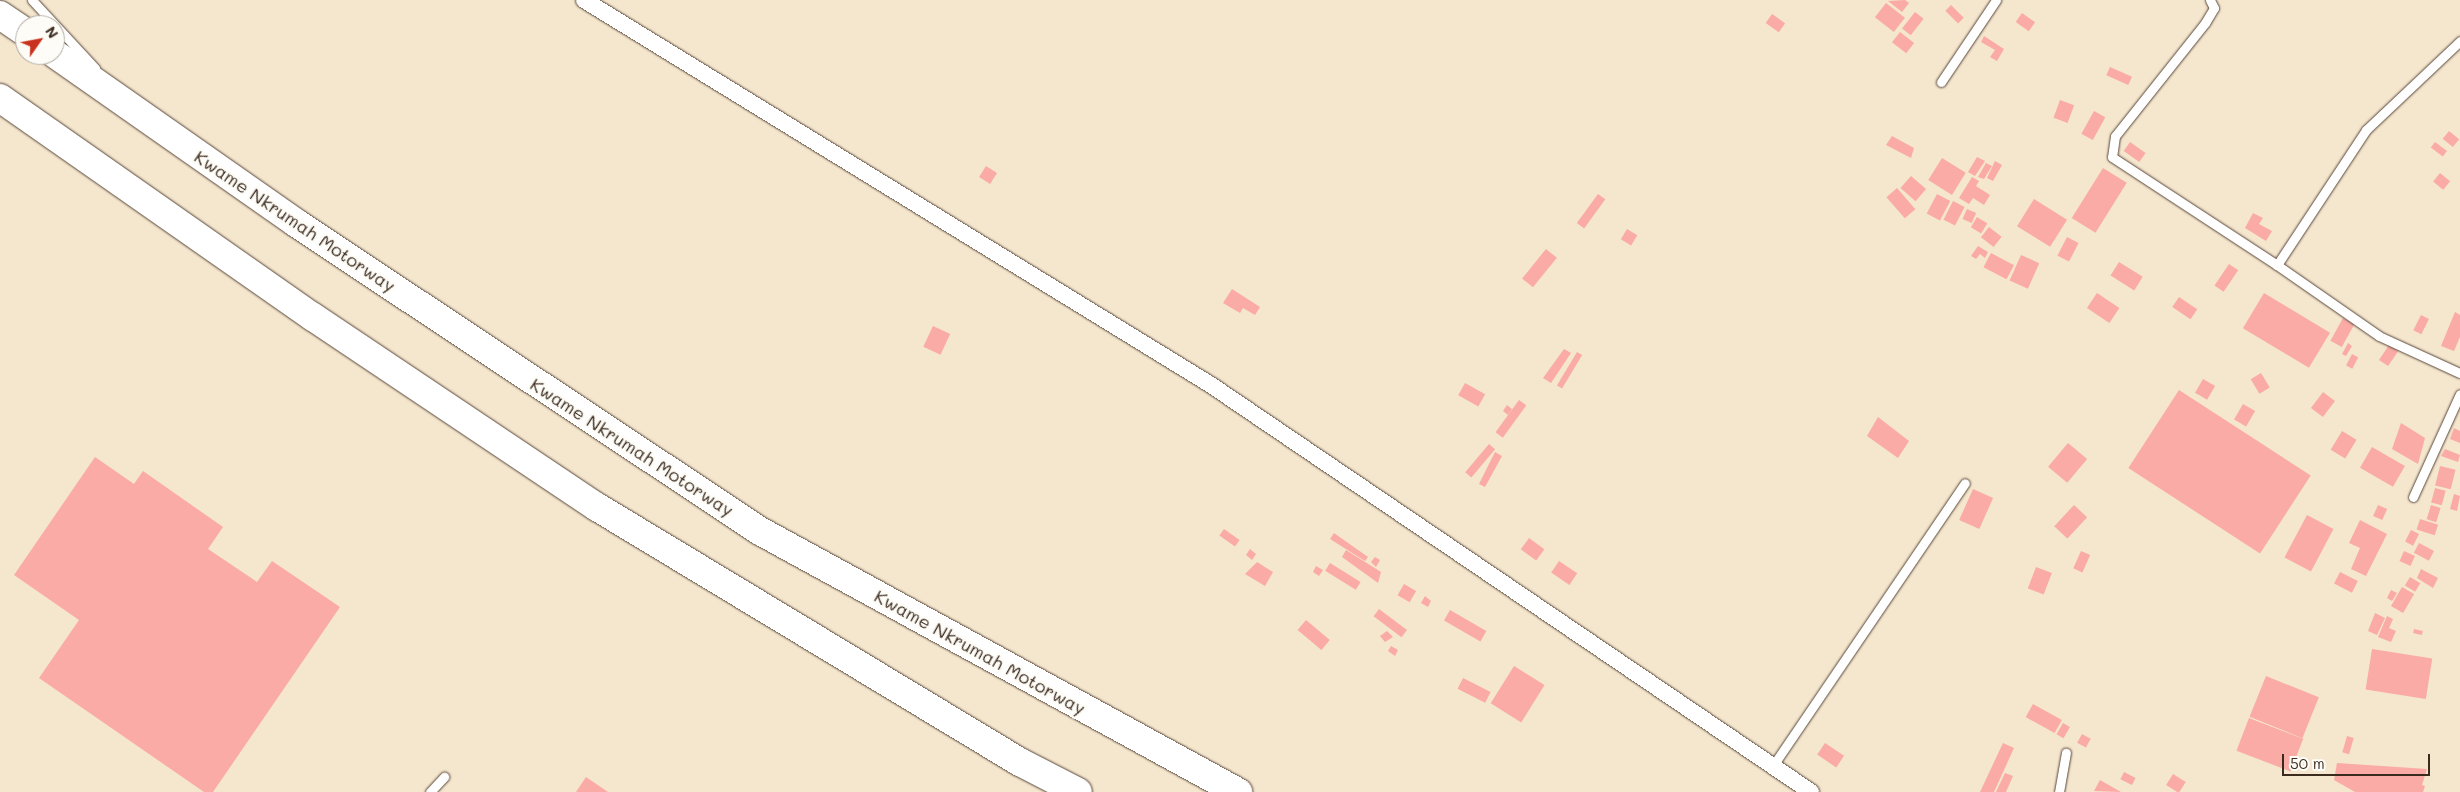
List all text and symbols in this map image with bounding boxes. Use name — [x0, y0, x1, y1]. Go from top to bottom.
north arrow — [15, 15, 65, 65]
text: N — [41, 22, 63, 42]
street label: Kwame Nkrumah Motorway — [190, 146, 400, 296]
street label: Kwame Nkrumah Motorway — [526, 373, 738, 521]
street label: Kwame Nkrumah Motorway — [871, 585, 1089, 719]
scale bar — [2285, 744, 2432, 776]
text: 50 m — [2290, 753, 2325, 773]

